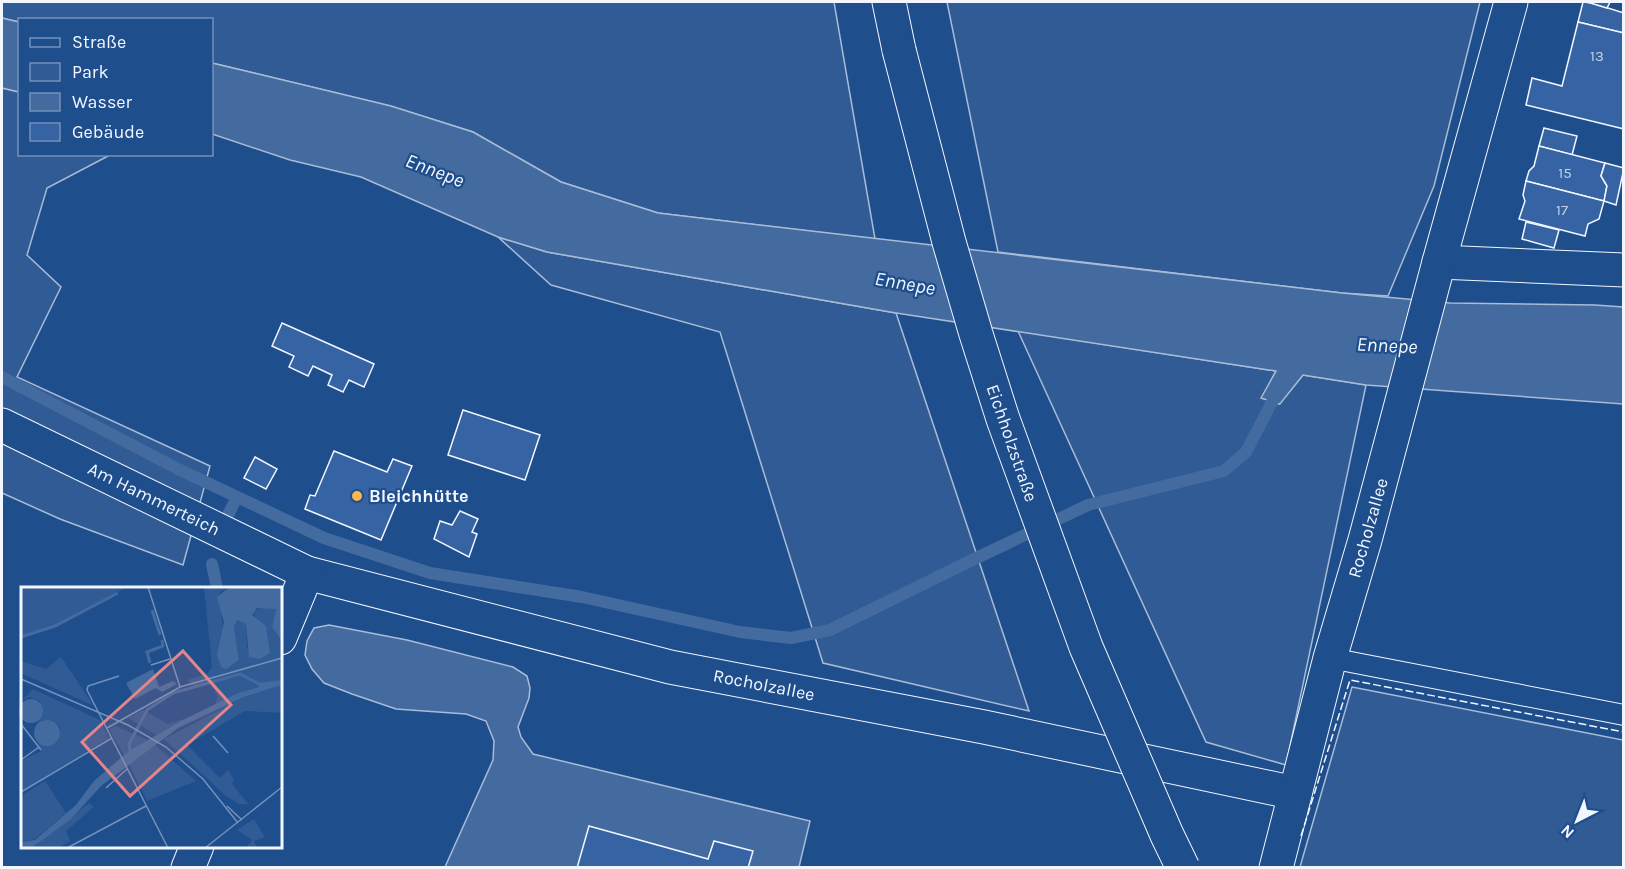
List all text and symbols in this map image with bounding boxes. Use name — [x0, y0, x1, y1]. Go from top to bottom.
legend — [18, 18, 213, 156]
text: Straße — [72, 31, 126, 53]
house number: 13 — [1590, 47, 1604, 65]
text: Park — [72, 61, 109, 83]
text: Wasser — [72, 91, 133, 113]
text: Gebäude — [72, 121, 144, 143]
water label: Ennepe — [402, 149, 467, 192]
house number: 15 — [1558, 164, 1572, 182]
house number: 17 — [1556, 201, 1568, 219]
water label: Ennepe — [873, 267, 937, 300]
water label: Ennepe — [1356, 332, 1418, 359]
street label: Eichholzstraße — [982, 381, 1042, 505]
street label: Am Hammerteich — [84, 457, 224, 541]
street label: Rocholzallee — [1343, 476, 1393, 580]
place label: Bleichhütte — [369, 485, 469, 507]
marker: Bleichhütte — [350, 489, 364, 503]
inset map — [21, 587, 282, 848]
street label: Rocholzallee — [711, 664, 817, 706]
north arrow — [1547, 791, 1607, 851]
text: N — [1557, 821, 1578, 843]

